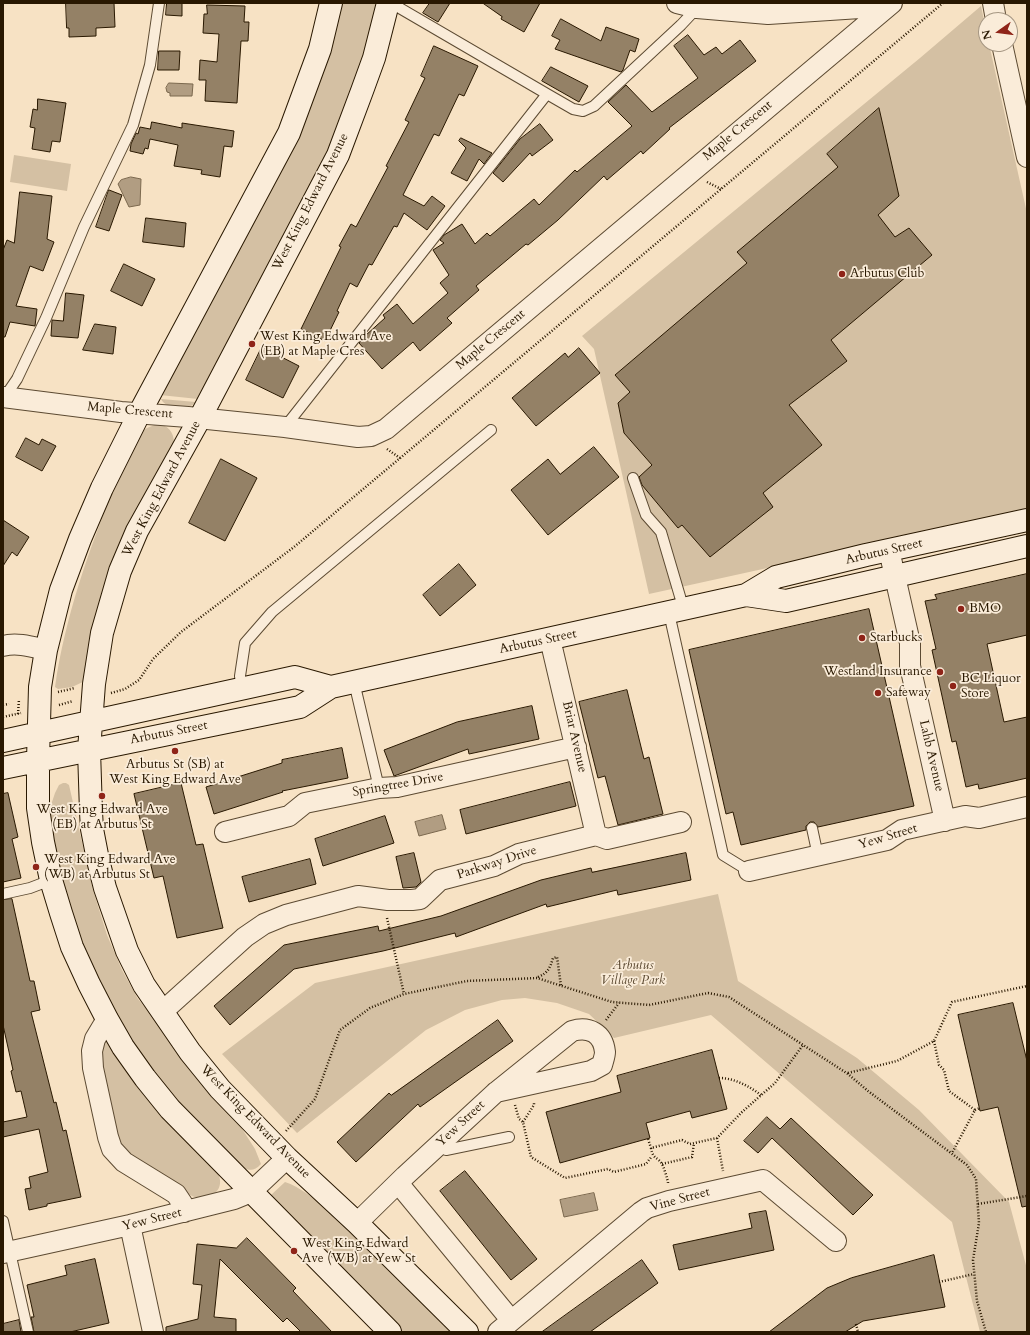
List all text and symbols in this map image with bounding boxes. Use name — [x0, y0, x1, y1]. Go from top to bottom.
north arrow — [978, 12, 1018, 52]
text: N — [978, 28, 995, 41]
street label: Maple Crescent — [700, 97, 776, 165]
street label: West King Edward Avenue — [270, 131, 352, 273]
place label: Arbutus Club — [850, 266, 925, 282]
marker: Arbutus Club — [837, 269, 847, 279]
street label: Maple Crescent — [453, 306, 529, 374]
place label: West King Edward Ave (EB) at Maple Cres — [260, 329, 392, 360]
marker: West King Edward Ave (EB) at Maple Cres — [247, 339, 257, 349]
street label: Maple Crescent — [87, 399, 173, 423]
street label: West King Edward Avenue — [119, 418, 205, 560]
street label: Arbutus Street — [844, 536, 924, 568]
place label: BMO — [969, 601, 1001, 617]
marker: BMO — [956, 604, 966, 614]
street label: Arbutus Street — [498, 626, 578, 658]
place label: Starbucks — [870, 630, 922, 646]
marker: Starbucks — [857, 633, 867, 643]
place label: Westland Insurance — [824, 664, 932, 680]
marker: Westland Insurance — [935, 667, 945, 677]
place label: BC Liquor Store — [961, 671, 1021, 702]
marker: BC Liquor Store — [948, 681, 958, 691]
place label: Safeway — [886, 685, 931, 701]
marker: Safeway — [873, 688, 883, 698]
street label: Briar Avenue — [558, 700, 590, 774]
street label: Arbutus Street — [129, 718, 209, 748]
street label: Lahb Avenue — [915, 719, 947, 793]
marker: Arbutus St (SB) at West King Edward Ave — [170, 746, 180, 756]
place label: Arbutus St (SB) at West King Edward Ave — [109, 757, 241, 788]
street label: Springtree Drive — [351, 769, 445, 801]
marker: West King Edward Ave (EB) at Arbutus St — [97, 791, 107, 801]
place label: West King Edward Ave (EB) at Arbutus St — [36, 802, 168, 833]
street label: Yew Street — [857, 821, 919, 853]
street label: Parkway Drive — [455, 843, 539, 883]
place label: West King Edward Ave (WB) at Arbutus St — [44, 852, 176, 883]
marker: West King Edward Ave (WB) at Arbutus St — [31, 862, 41, 872]
park label: Arbutus Village Park — [601, 958, 665, 989]
street label: West King Edward Avenue — [197, 1062, 313, 1182]
street label: Yew Street — [433, 1098, 489, 1150]
street label: Vine Street — [648, 1185, 712, 1215]
street label: Yew Street — [121, 1205, 183, 1235]
place label: West King Edward Ave (WB) at Yew St — [302, 1236, 416, 1267]
marker: West King Edward Ave (WB) at Yew St — [289, 1246, 299, 1256]

